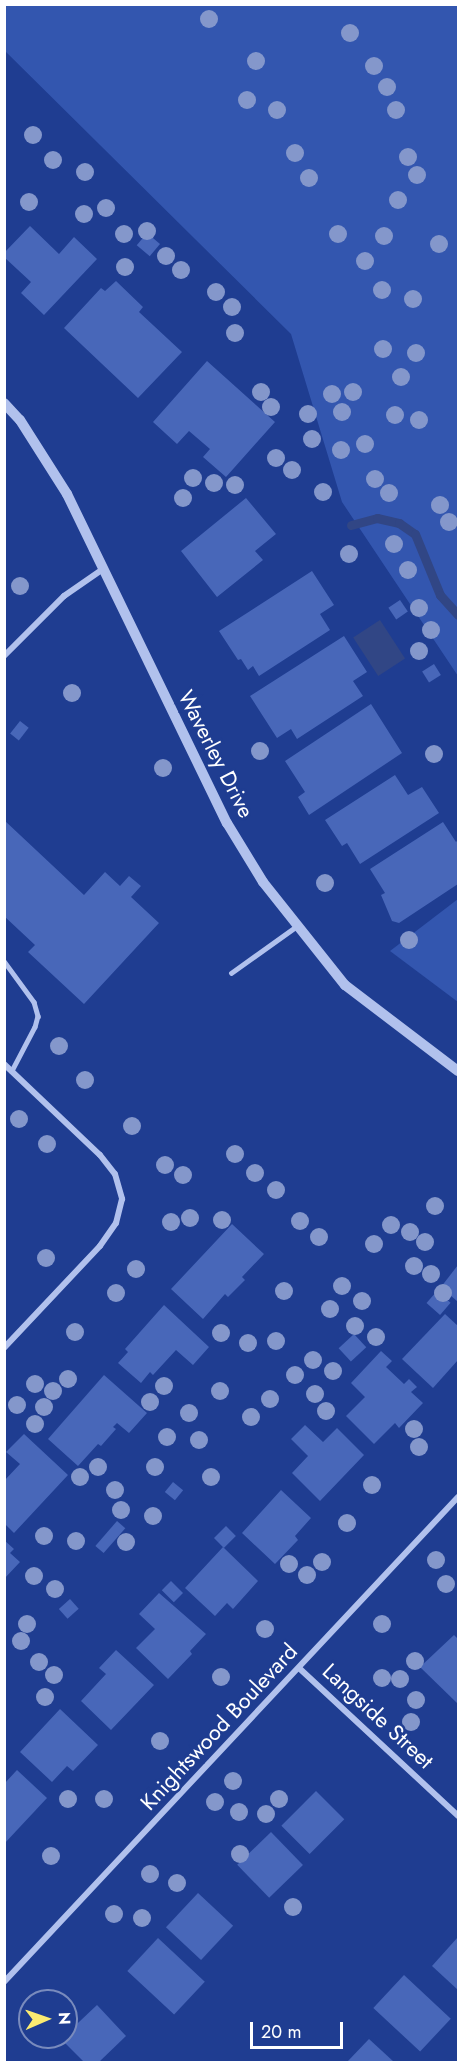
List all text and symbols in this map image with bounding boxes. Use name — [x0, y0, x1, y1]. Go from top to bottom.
street label: Waverley Drive — [173, 686, 259, 822]
street label: Knightswood Boulevard — [135, 1638, 303, 1816]
street label: Langside Street — [317, 1658, 439, 1774]
north arrow — [18, 1989, 78, 2049]
scale bar — [253, 2010, 346, 2048]
text: N — [53, 2012, 76, 2025]
text: 20 m — [261, 2019, 301, 2045]

